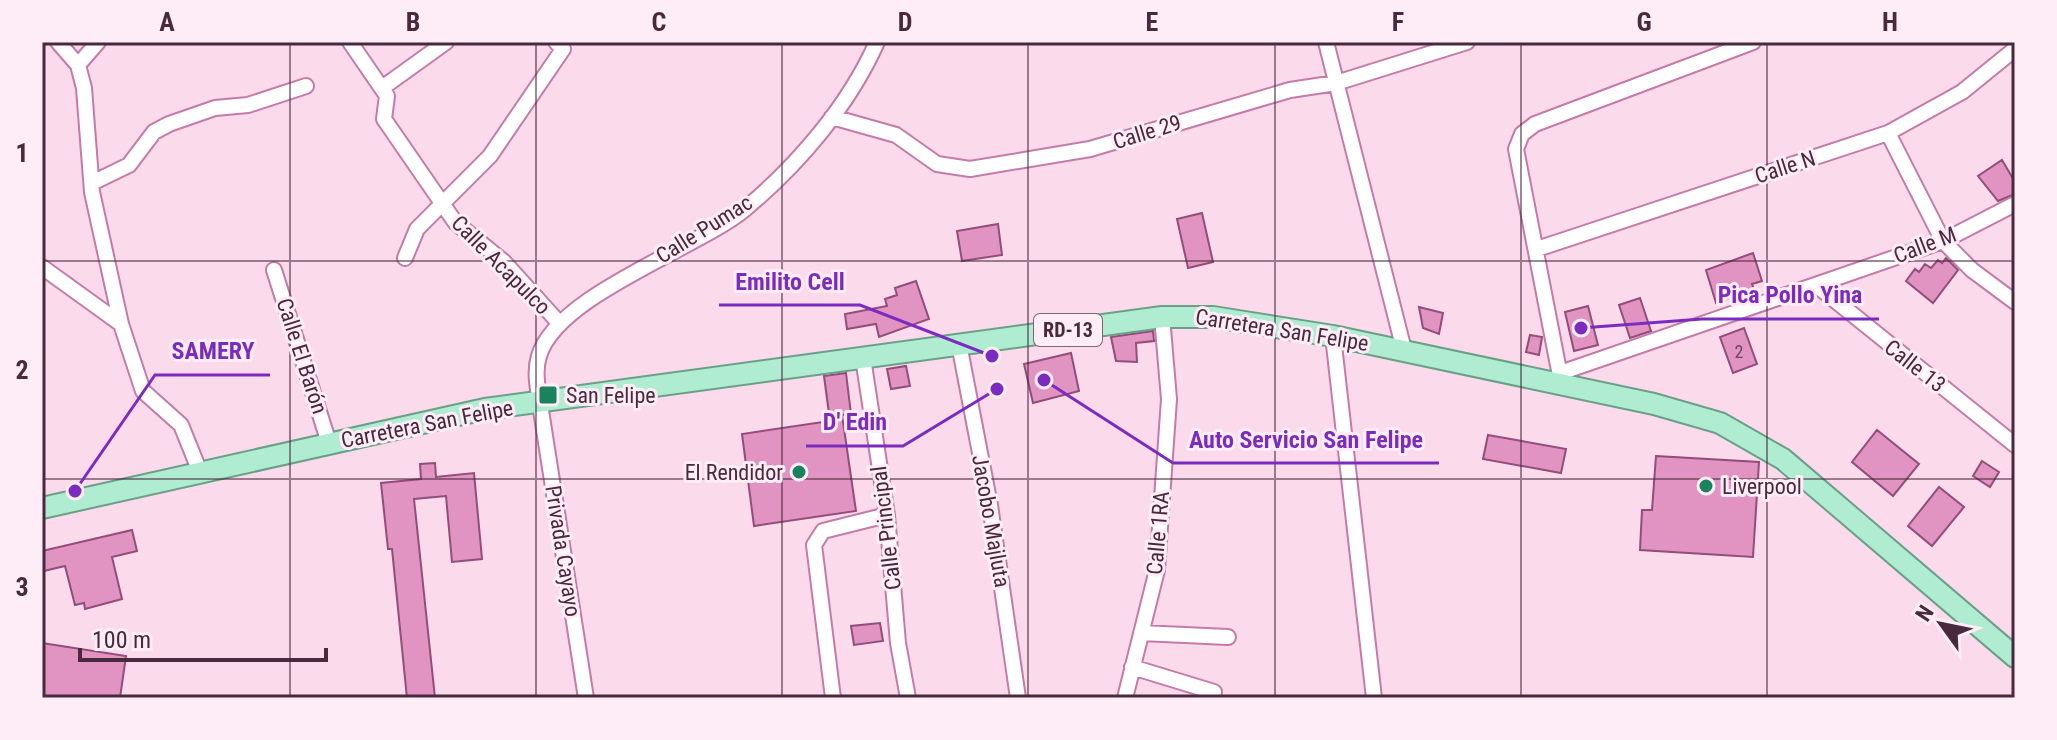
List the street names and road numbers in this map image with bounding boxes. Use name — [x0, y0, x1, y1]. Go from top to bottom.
street label: Calle 29 — [1110, 110, 1184, 154]
street label: Calle N — [1752, 146, 1818, 188]
street label: Calle Pumac — [651, 190, 757, 268]
street label: Calle Acapulco — [446, 210, 556, 320]
street label: Calle M — [1890, 222, 1960, 268]
street label: Calle El Barón — [272, 295, 332, 417]
street label: Carretera San Felipe — [1194, 304, 1370, 356]
road number: RD-13 — [1034, 314, 1102, 346]
street label: Calle 13 — [1880, 335, 1950, 397]
street label: Carretera San Felipe — [339, 395, 515, 453]
street label: Jacobo Majluta — [967, 453, 1015, 589]
street label: Calle Principal — [866, 465, 906, 591]
street label: Privada Cayayo — [540, 484, 586, 618]
street label: Calle 1RA — [1142, 490, 1174, 576]

